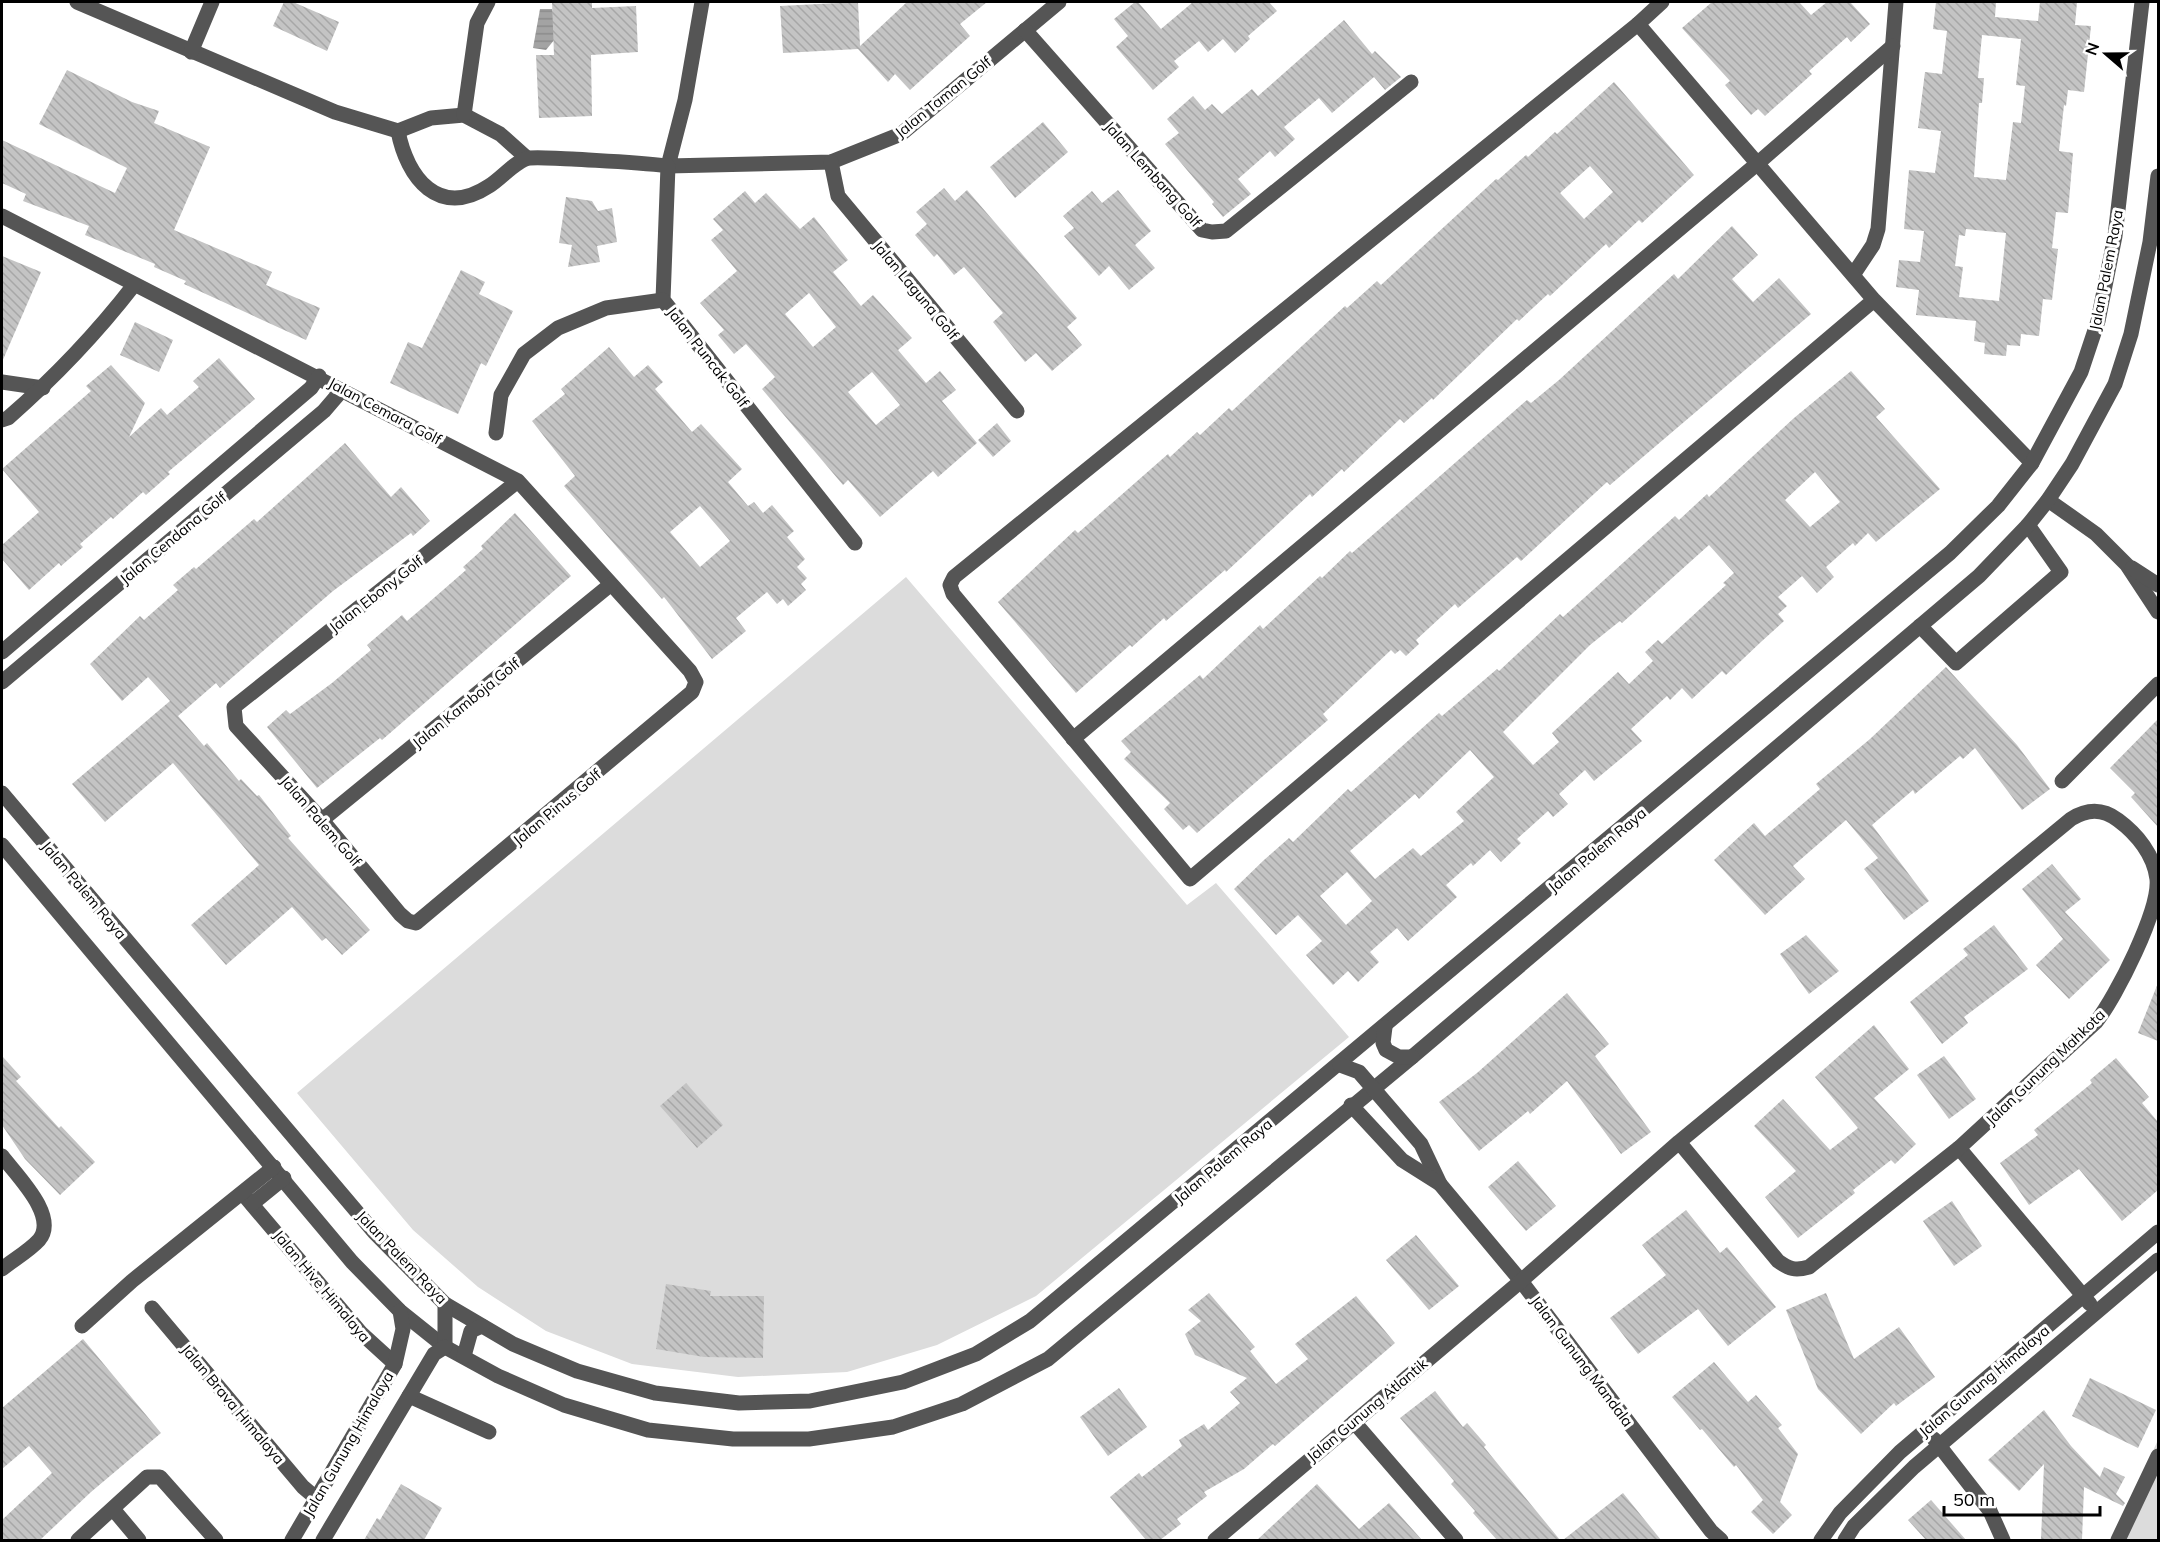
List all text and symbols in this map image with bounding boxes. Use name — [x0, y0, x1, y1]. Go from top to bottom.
north arrow — [2076, 24, 2136, 84]
text: N — [2080, 40, 2103, 58]
street label: Jalan Taman Golf — [891, 52, 996, 142]
street label: Jalan Lembang Golf — [1100, 117, 1206, 232]
street label: Jalan Palem Raya — [2085, 208, 2127, 332]
street label: Jalan Laguna Golf — [869, 236, 964, 344]
street label: Jalan Puncak Golf — [663, 303, 754, 412]
street label: Jalan Cemara Golf — [325, 373, 446, 449]
street label: Jalan Cendana Golf — [116, 487, 231, 588]
street label: Jalan Ebony Golf — [325, 551, 428, 637]
street label: Jalan Kamboja Golf — [408, 653, 524, 752]
street label: Jalan Pinus Golf — [509, 764, 606, 849]
street label: Jalan Palem Golf — [276, 772, 366, 871]
street label: Jalan Palem Raya — [1544, 803, 1650, 897]
street label: Jalan Palem Raya — [37, 837, 131, 943]
street label: Jalan Gunung Mahkota — [1981, 1005, 2109, 1129]
street label: Jalan Palem Raya — [1170, 1114, 1276, 1208]
street label: Jalan Palem Raya — [353, 1206, 451, 1308]
street label: Jalan Hive Himalaya — [269, 1226, 375, 1346]
street label: Jalan Gunung Mandala — [1526, 1292, 1638, 1430]
street label: Jalan Gunung Himalaya — [1915, 1321, 2053, 1441]
street label: Jalan Brava Himalaya — [177, 1340, 289, 1468]
street label: Jalan Gunung Atlantik — [1303, 1354, 1432, 1466]
street label: Jalan Gunung Himalaya — [299, 1368, 397, 1520]
scale bar — [1944, 1479, 2100, 1517]
text: 50 m — [1953, 1488, 1995, 1511]

